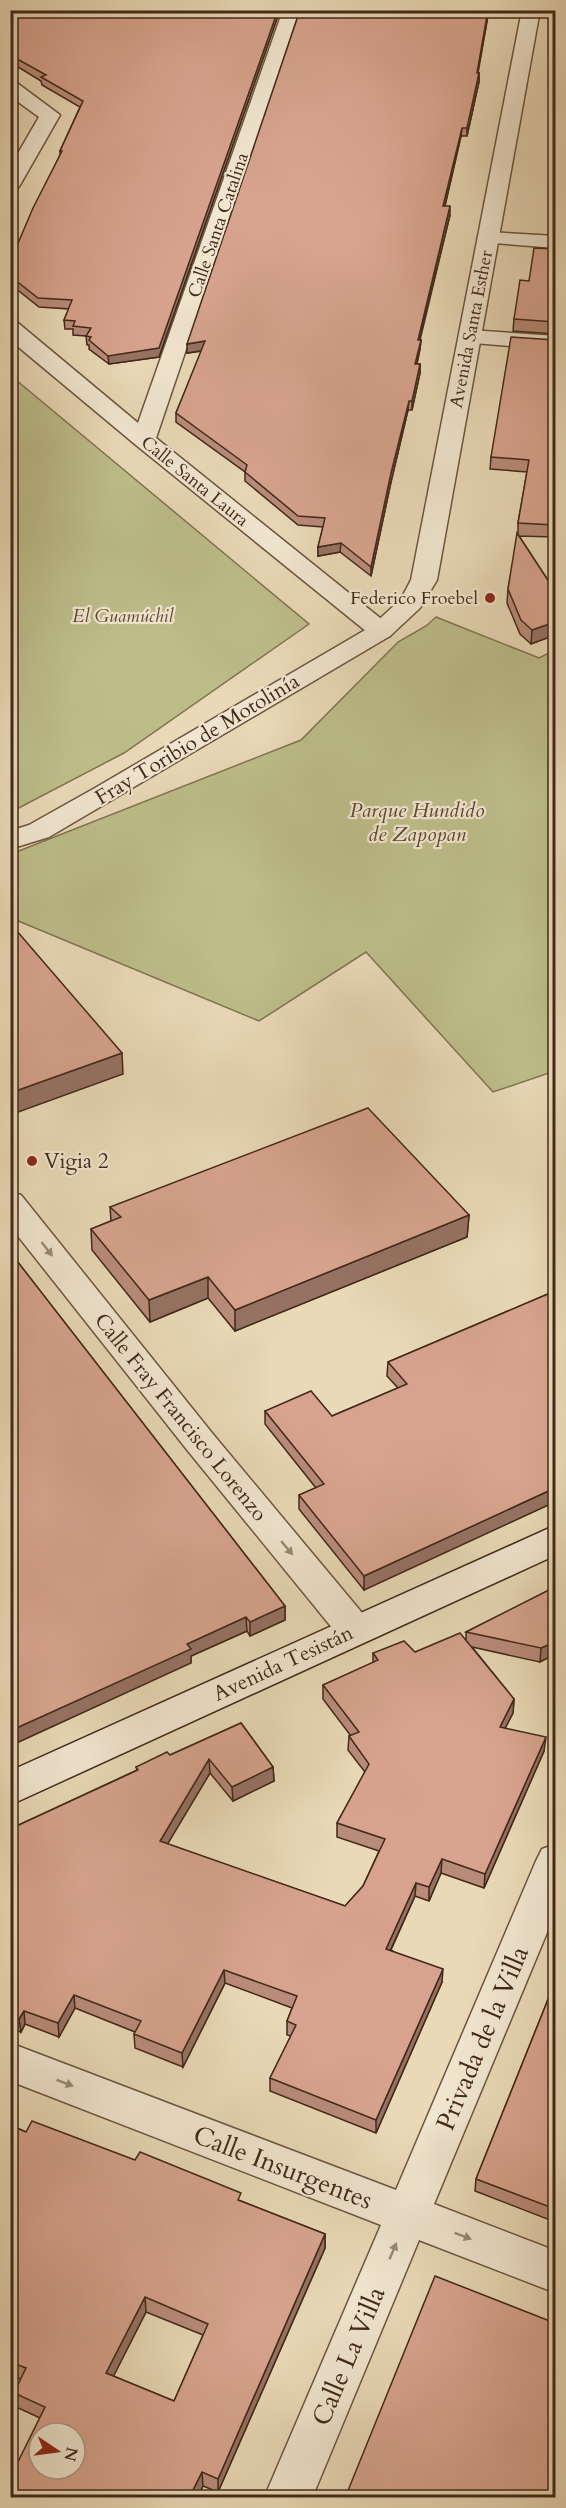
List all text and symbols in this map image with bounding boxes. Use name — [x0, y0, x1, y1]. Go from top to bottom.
street label: Calle Santa Catalina — [182, 149, 255, 301]
street label: Avenida Santa Esther — [444, 248, 499, 410]
street label: Calle Santa Laura — [136, 430, 254, 533]
place label: Federico Froebel — [350, 586, 478, 611]
marker: Federico Froebel — [483, 591, 497, 605]
park label: El Guamúchil — [73, 604, 175, 629]
street label: Fray Toribio de Motolinía — [90, 667, 305, 812]
park label: Parque Hundido de Zapopan — [349, 796, 485, 849]
place label: Vigia 2 — [44, 1147, 109, 1176]
marker: Vigia 2 — [25, 1154, 39, 1168]
one-way arrow — [40, 1241, 52, 1256]
street label: Calle Fray Francisco Lorenzo — [88, 1307, 274, 1527]
one-way arrow — [281, 1540, 294, 1556]
street label: Avenida Tesistán — [208, 1618, 358, 1709]
street label: Privada de la Villa — [428, 1941, 537, 2136]
one-way arrow — [56, 2079, 74, 2089]
street label: Calle Insurgentes — [188, 2117, 377, 2218]
one-way arrow — [454, 2232, 472, 2242]
one-way arrow — [388, 2241, 398, 2259]
street label: Calle La Villa — [303, 2281, 393, 2431]
north arrow — [27, 2421, 87, 2481]
text: N — [58, 2445, 83, 2463]

